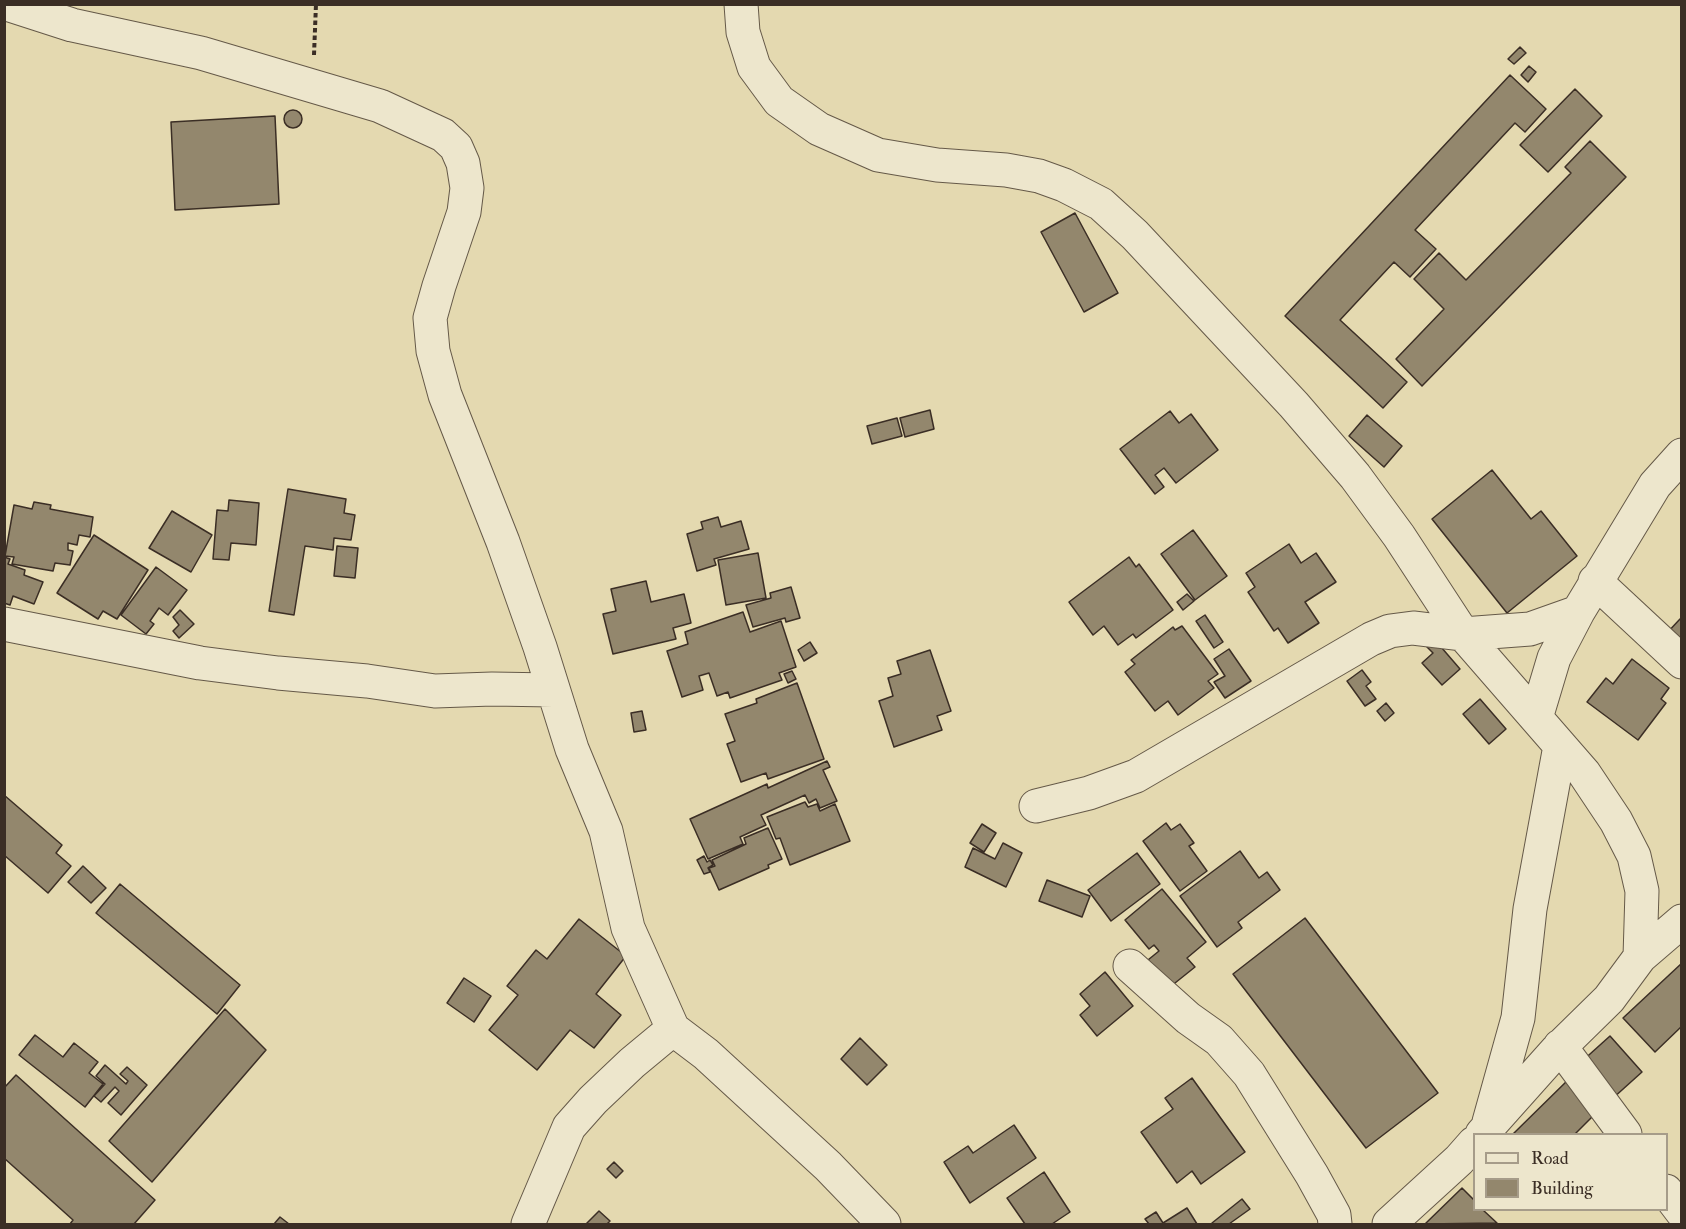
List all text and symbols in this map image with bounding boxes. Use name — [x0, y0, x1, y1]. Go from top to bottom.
legend — [1473, 1133, 1668, 1211]
text: Road — [1531, 1147, 1569, 1170]
text: Building — [1531, 1177, 1593, 1200]

